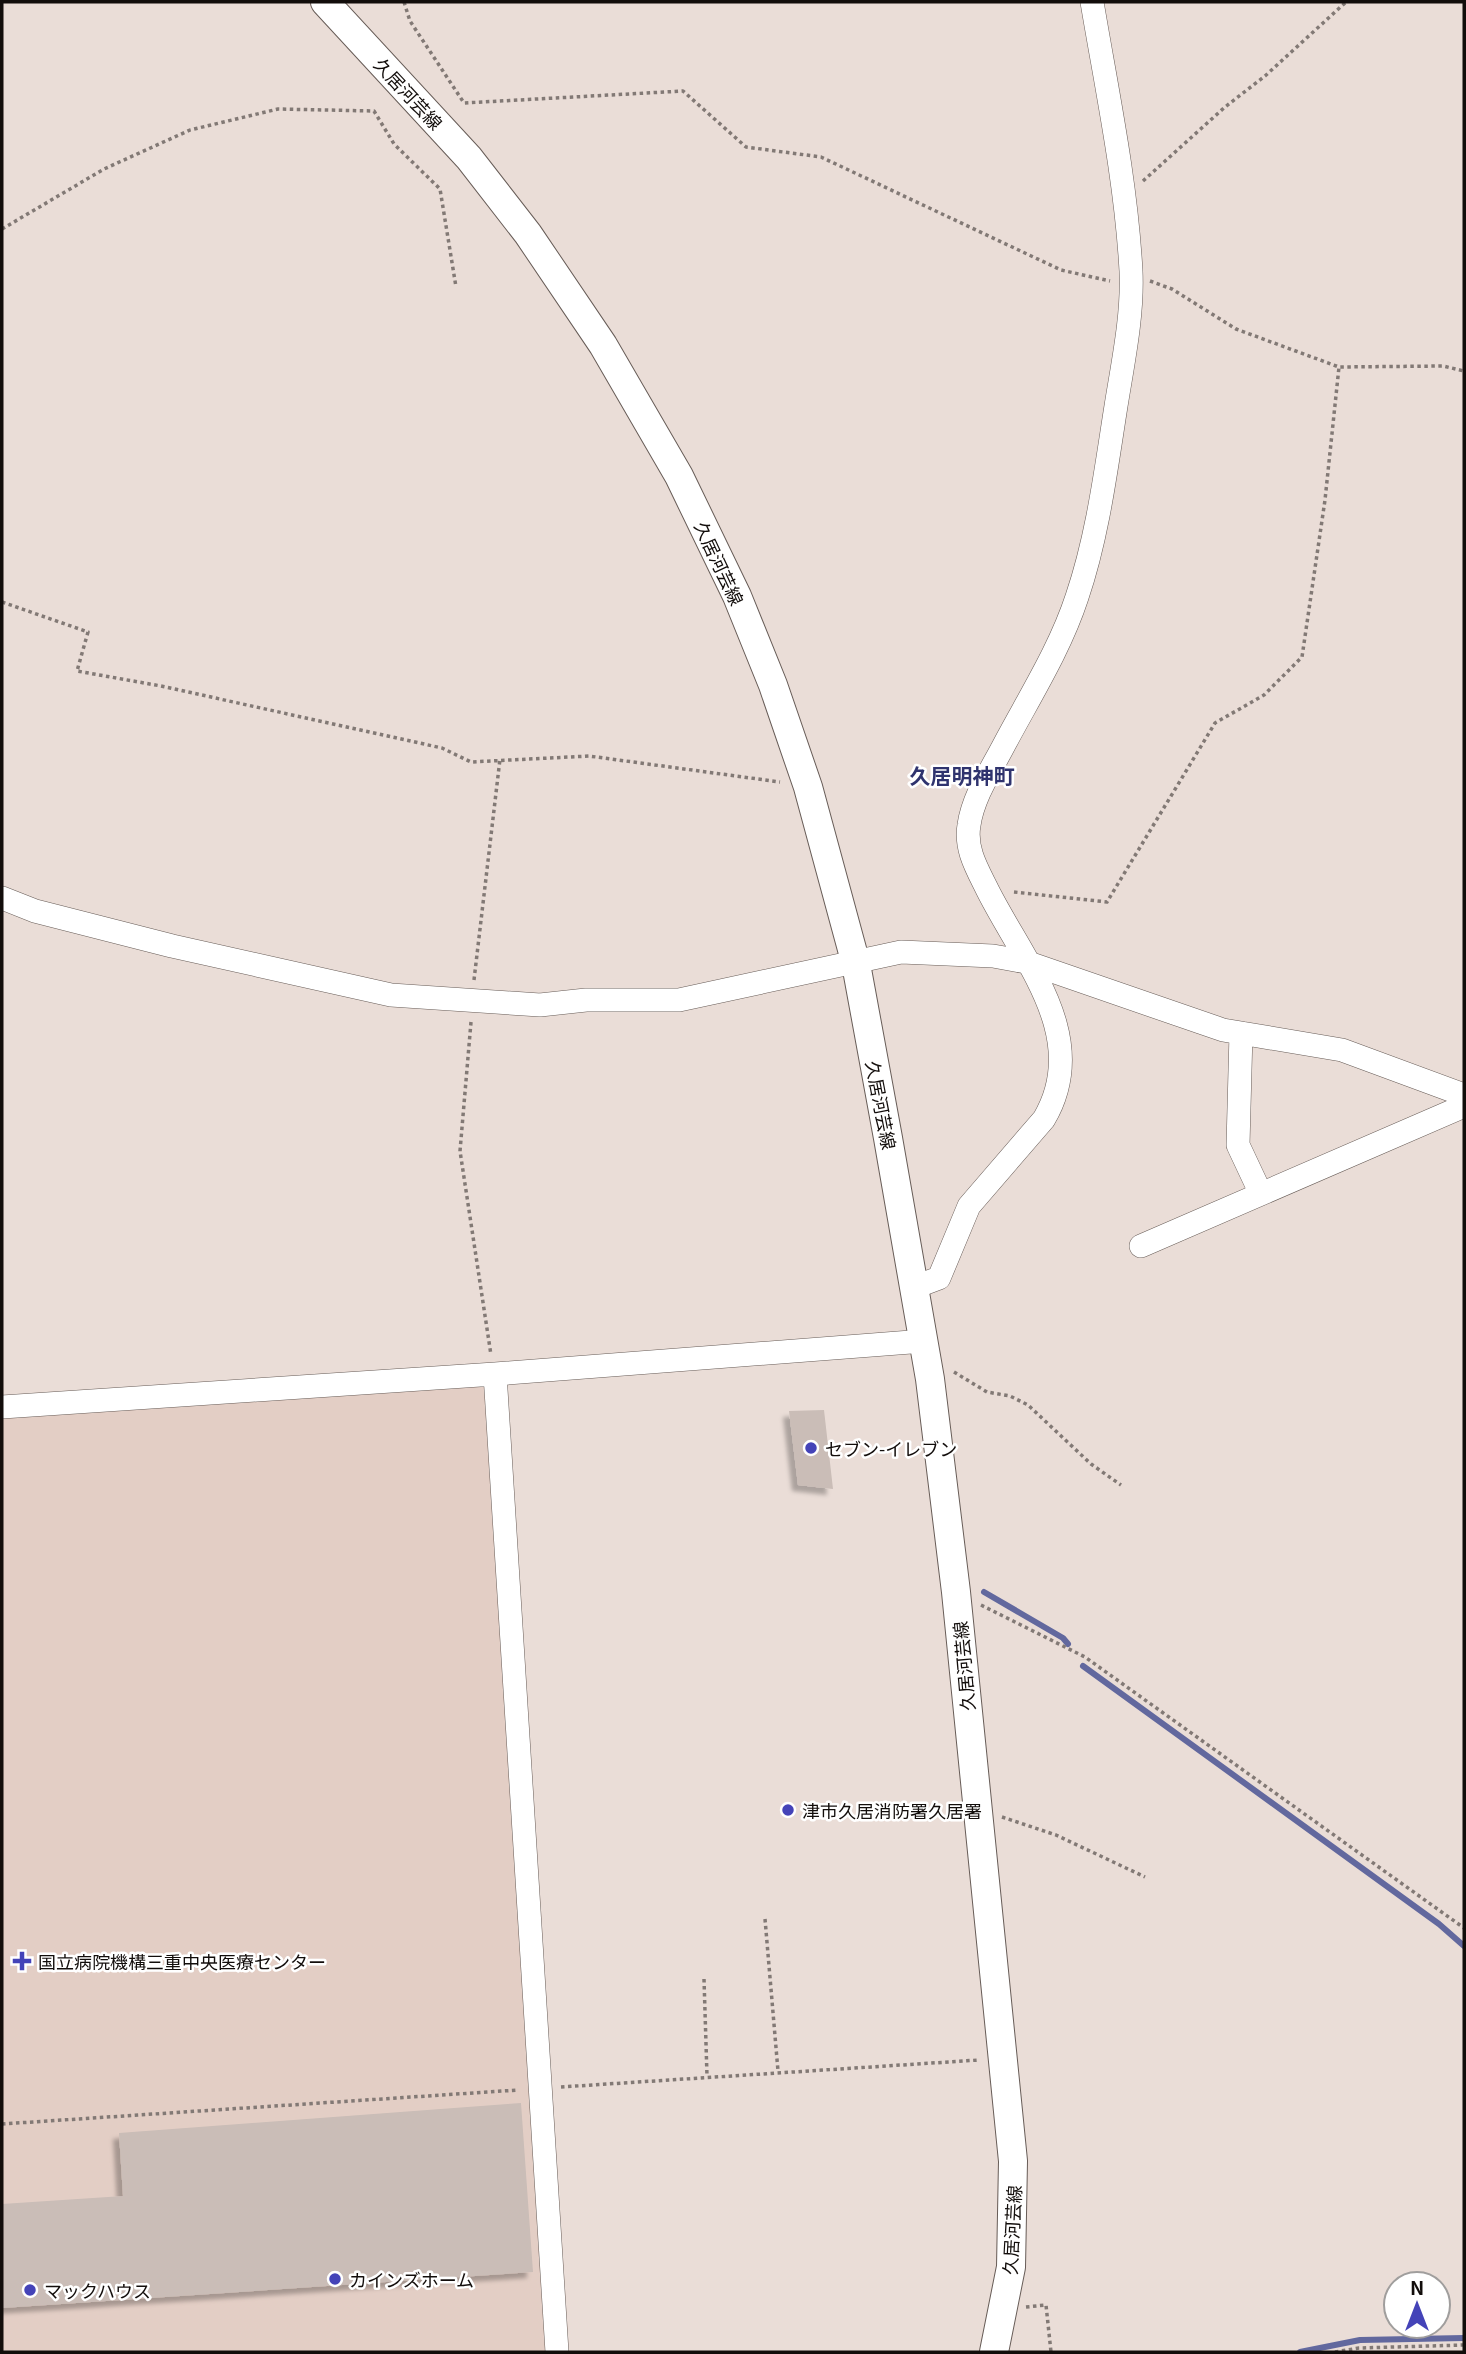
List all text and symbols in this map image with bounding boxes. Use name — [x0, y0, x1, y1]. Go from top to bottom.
street label: 久居河芸線 — [369, 51, 449, 135]
street label: 久居河芸線 — [689, 517, 751, 609]
district label: 久居明神町 — [910, 760, 1015, 790]
street label: 久居河芸線 — [861, 1058, 903, 1152]
place label: セブン-イレブン — [825, 1435, 957, 1461]
marker: セブン-イレブン — [803, 1440, 819, 1456]
street label: 久居河芸線 — [946, 1620, 980, 1712]
place label: 津市久居消防署久居署 — [802, 1797, 982, 1823]
marker: 津市久居消防署久居署 — [780, 1802, 796, 1818]
place label: 国立病院機構三重中央医療センター — [38, 1948, 326, 1974]
marker: 国立病院機構三重中央医療センター — [12, 1951, 32, 1971]
street label: 久居河芸線 — [996, 2184, 1026, 2276]
place label: カインズホーム — [349, 2266, 474, 2292]
north arrow — [1382, 2270, 1452, 2340]
marker: カインズホーム — [327, 2271, 343, 2287]
text: N — [1410, 2273, 1424, 2300]
place label: マックハウス — [44, 2277, 151, 2303]
marker: マックハウス — [22, 2282, 38, 2298]

